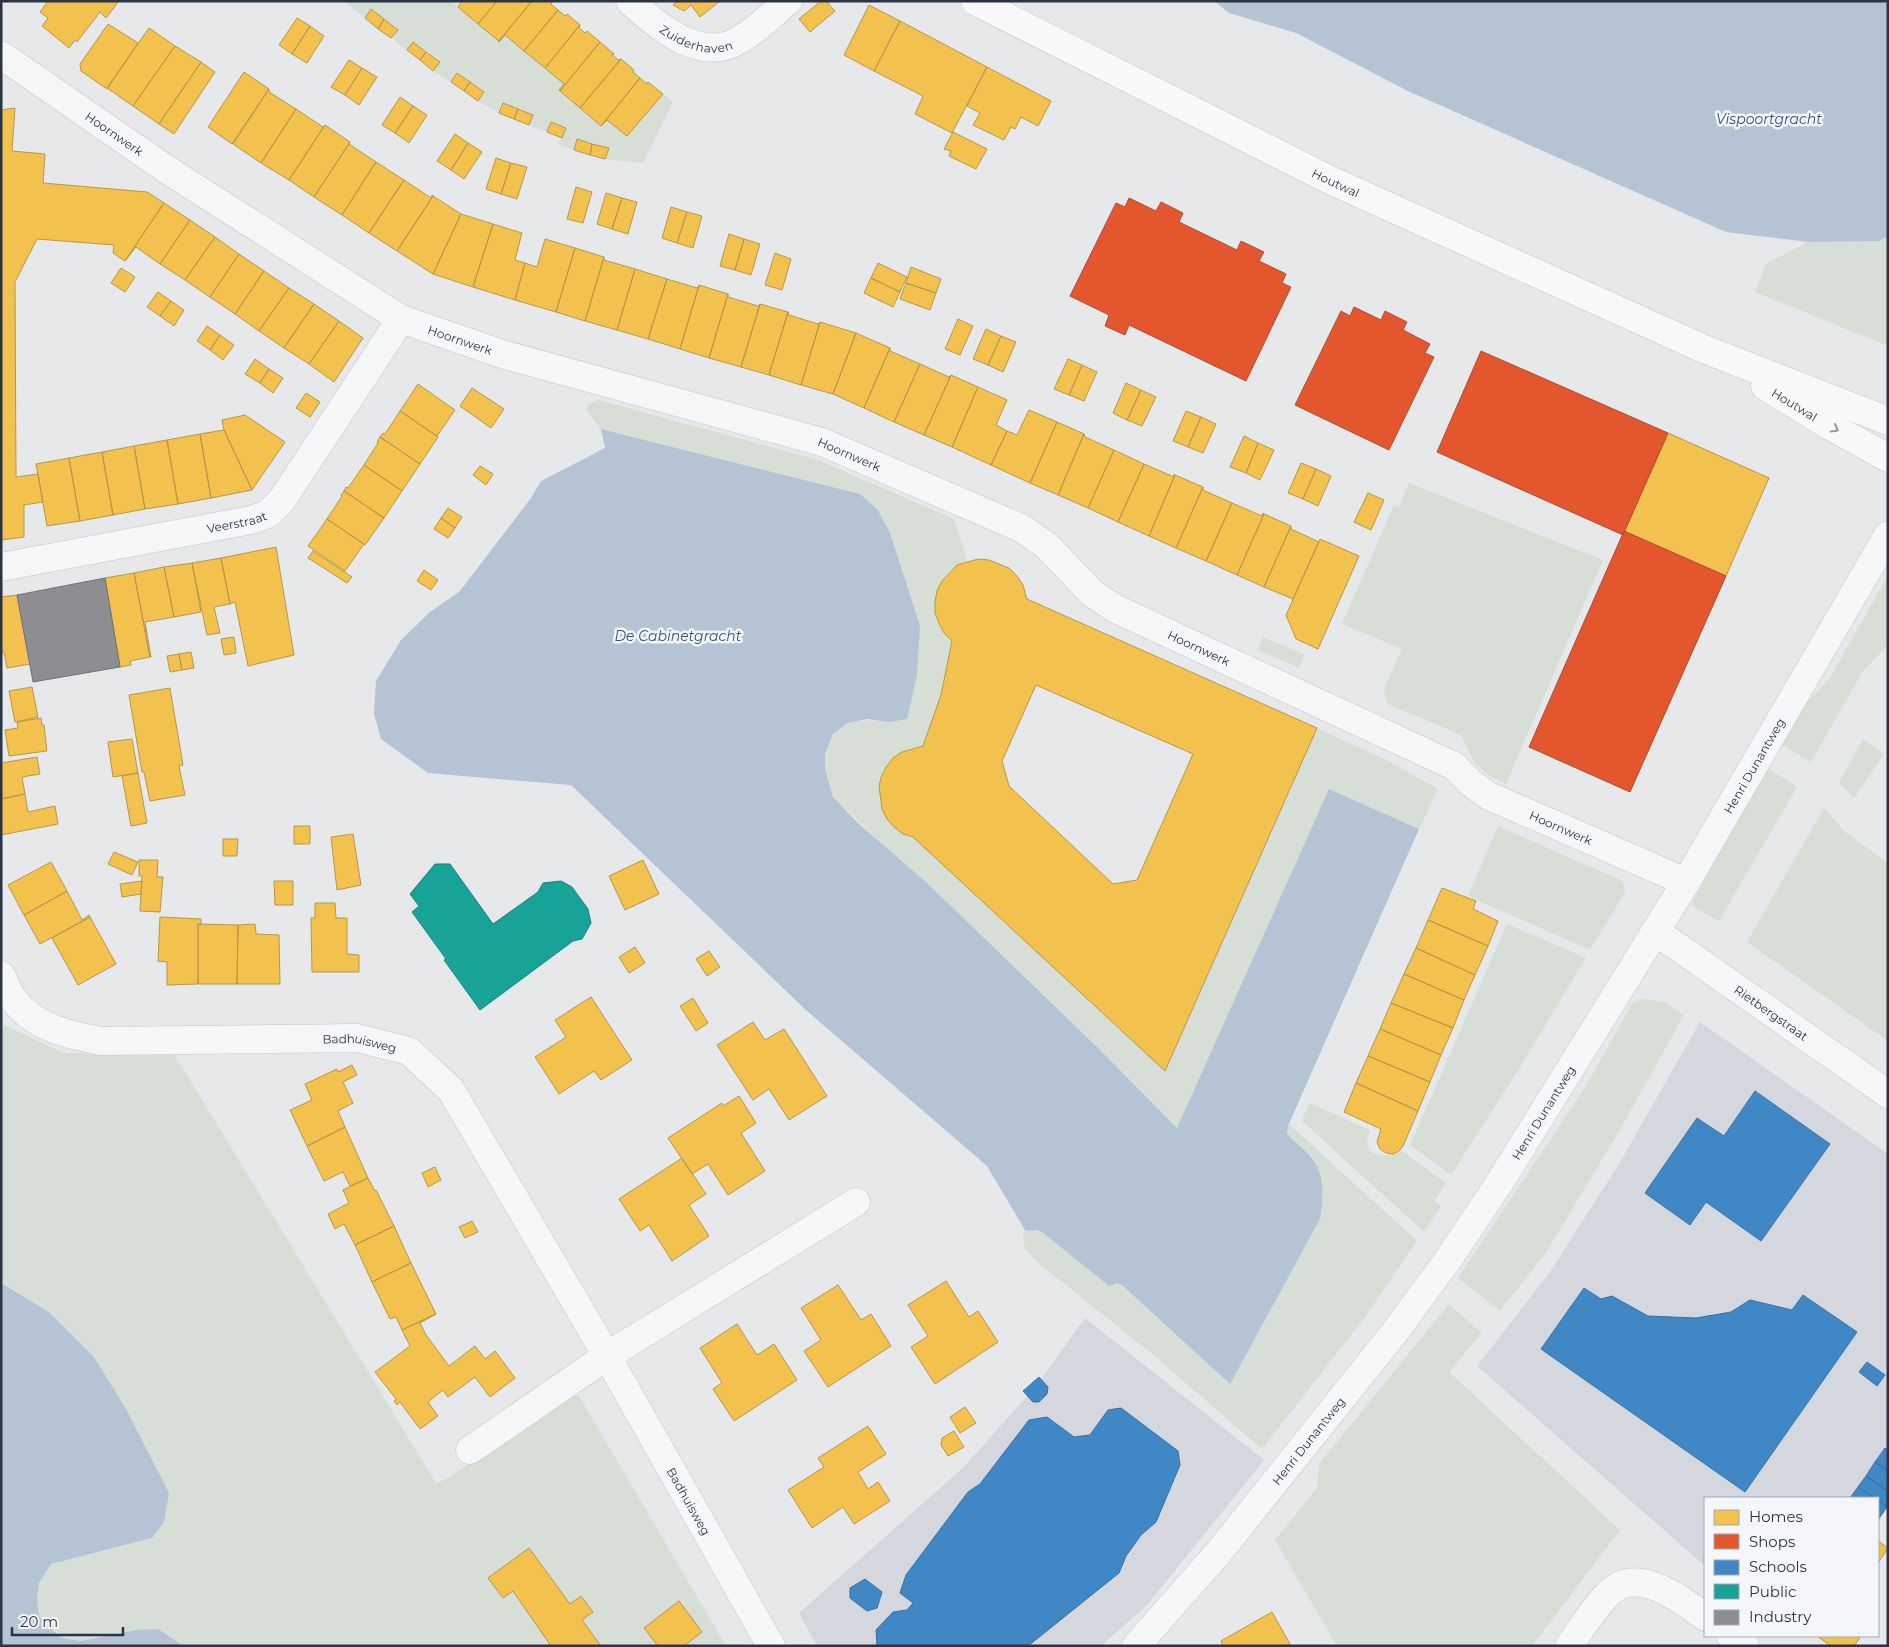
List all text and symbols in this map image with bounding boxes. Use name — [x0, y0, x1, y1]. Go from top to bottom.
street label: Zuiderhaven — [657, 21, 735, 55]
street label: Hoornwerk — [83, 108, 147, 159]
water label: Vispoortgracht — [1716, 110, 1822, 128]
street label: Houtwal — [1310, 165, 1362, 200]
street label: Hoornwerk — [426, 321, 495, 358]
street label: Houtwal — [1769, 385, 1820, 424]
one-way arrow — [1830, 423, 1839, 433]
street label: Hoornwerk — [816, 434, 884, 474]
street label: Veerstraat — [205, 507, 269, 536]
water label: De Cabinetgracht — [615, 627, 742, 645]
street label: Hoornwerk — [1165, 627, 1233, 669]
street label: Henri Dunantweg — [1720, 715, 1788, 816]
street label: Hoornwerk — [1527, 807, 1596, 848]
street label: Rietbergstraat — [1732, 981, 1811, 1043]
street label: Badhuisweg — [322, 1030, 398, 1055]
street label: Henri Dunantweg — [1508, 1063, 1578, 1162]
street label: Henri Dunantweg — [1268, 1394, 1348, 1488]
street label: Badhuisweg — [664, 1465, 714, 1538]
legend — [1704, 1497, 1879, 1637]
text: Homes — [1749, 1507, 1803, 1526]
text: Shops — [1749, 1532, 1795, 1551]
text: Schools — [1749, 1557, 1807, 1576]
text: Public — [1749, 1582, 1797, 1601]
scale bar — [12, 1604, 124, 1636]
text: Industry — [1749, 1607, 1812, 1626]
text: 20 m — [20, 1612, 58, 1631]

